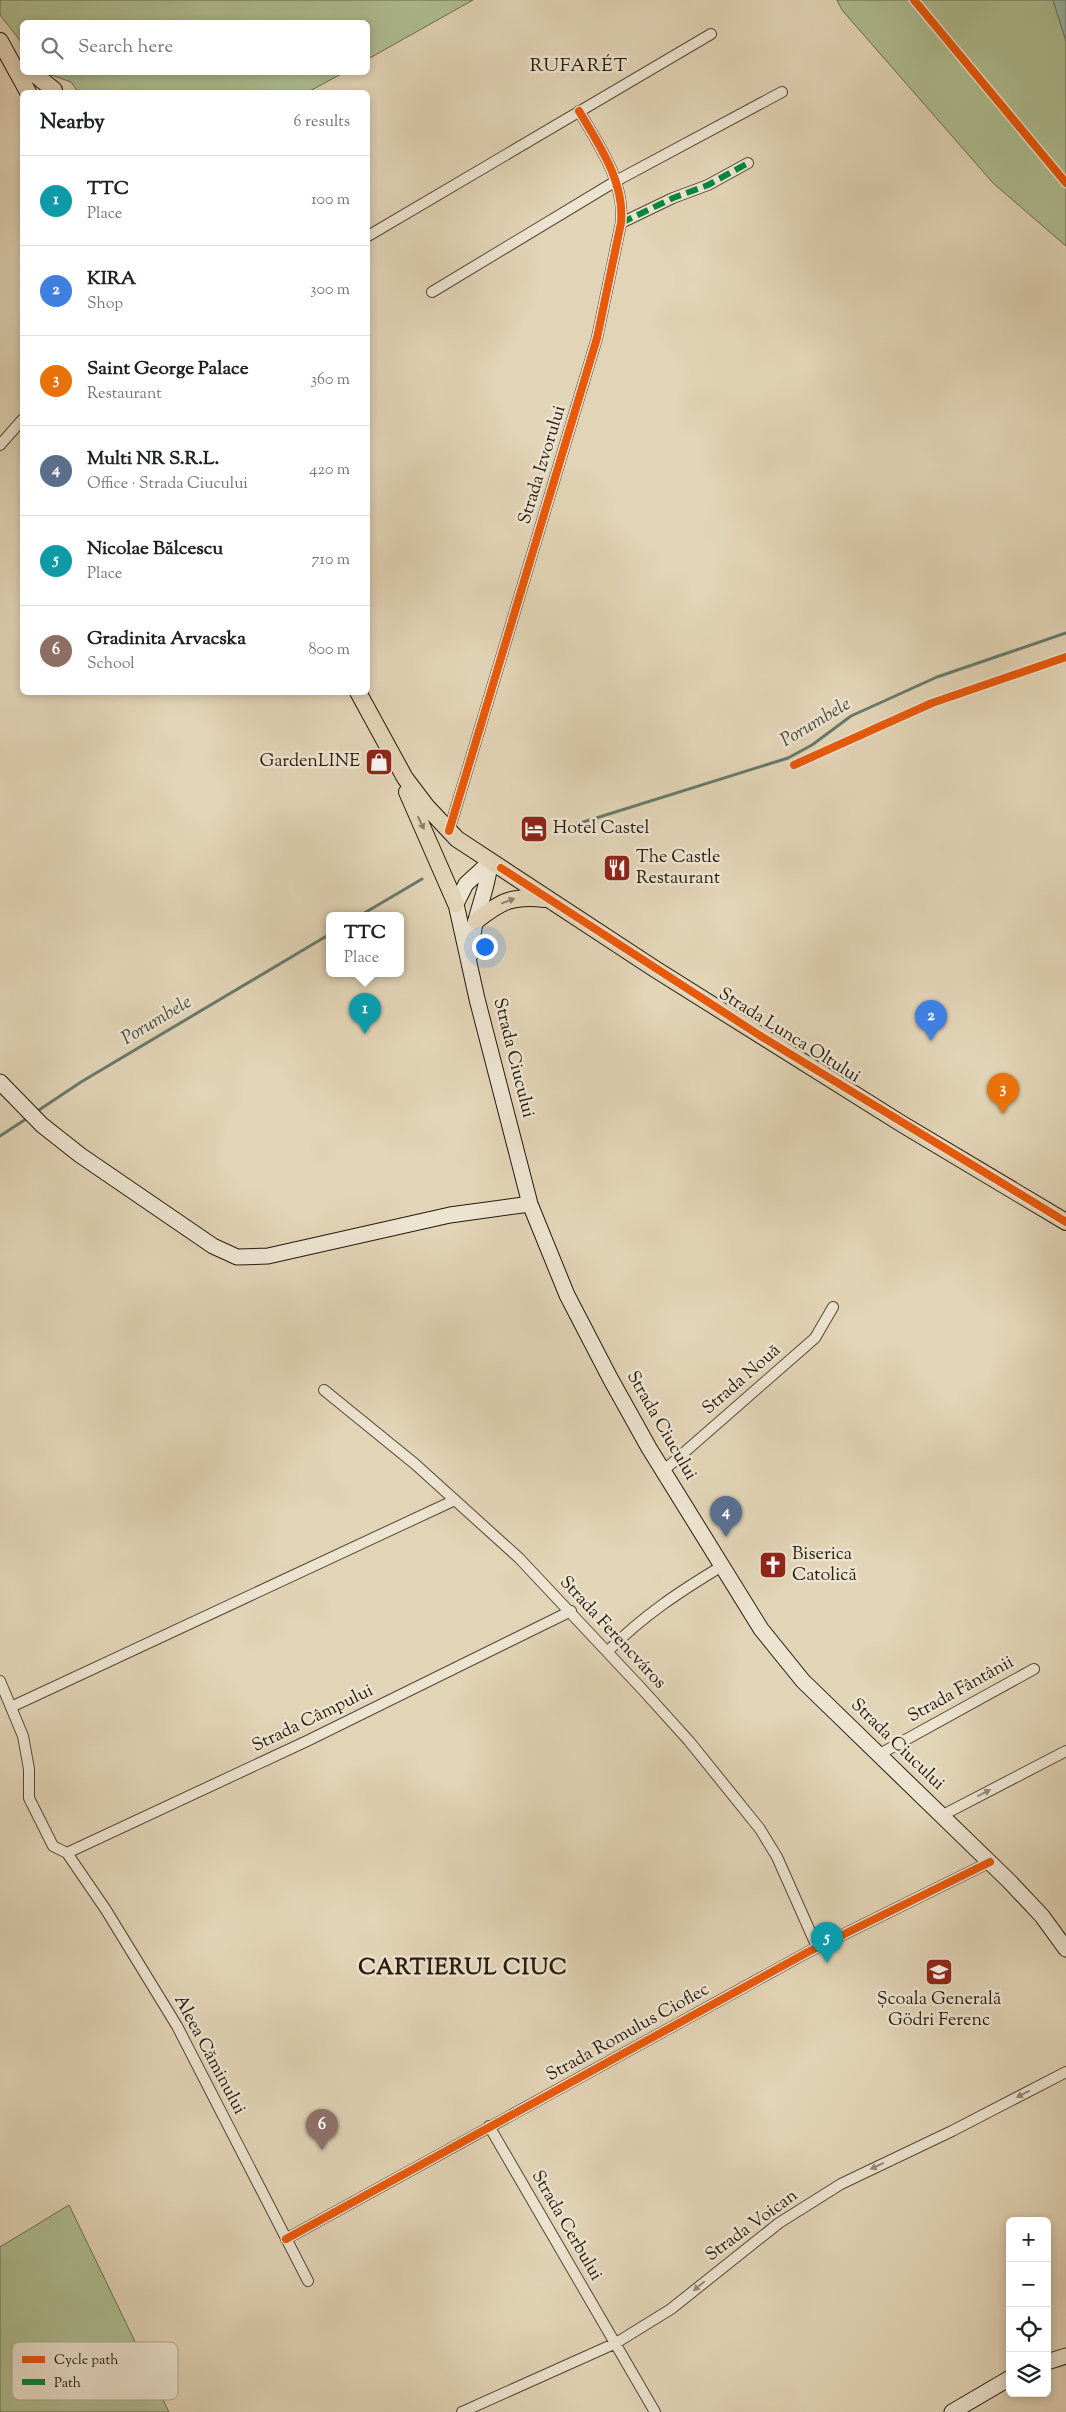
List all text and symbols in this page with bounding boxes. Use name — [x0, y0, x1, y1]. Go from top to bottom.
search box — [20, 20, 370, 75]
icon: search — [38, 34, 66, 62]
text: Search here — [78, 34, 173, 61]
district label: RUFARÉT — [530, 53, 628, 80]
text: Nearby — [40, 108, 105, 138]
text: 6 results — [294, 111, 350, 134]
text: TTC — [87, 176, 129, 203]
text: 1 — [53, 189, 59, 212]
text: 100 m — [311, 189, 350, 212]
text: Place — [87, 203, 122, 226]
text: KIRA — [87, 266, 136, 293]
text: 2 — [52, 279, 60, 302]
text: 300 m — [310, 279, 350, 302]
text: Shop — [87, 293, 123, 316]
text: Saint George Palace — [87, 356, 249, 383]
text: 3 — [53, 369, 59, 392]
text: 360 m — [311, 369, 350, 392]
text: Restaurant — [87, 383, 162, 406]
street label: Strada Izvorului — [513, 402, 573, 528]
text: Multi NR S.R.L. — [87, 446, 219, 473]
text: 4 — [52, 459, 60, 482]
text: 420 m — [309, 459, 350, 482]
text: Office · Strada Ciucului — [87, 473, 248, 496]
text: Nicolae Bălcescu — [87, 536, 223, 563]
text: 5 — [53, 549, 59, 572]
text: 710 m — [312, 549, 350, 572]
text: Place — [87, 563, 122, 586]
text: Gradinita Arvacska — [87, 626, 246, 653]
text: 6 — [52, 639, 60, 662]
text: 800 m — [308, 639, 350, 662]
text: School — [87, 653, 135, 676]
water label: Porumbele — [776, 691, 856, 755]
shop icon: GardenLINE — [364, 747, 394, 777]
place label: GardenLINE — [259, 749, 360, 775]
hotel icon: Hotel Castel — [519, 814, 549, 844]
one-way arrow — [418, 816, 426, 830]
place label: Hotel Castel — [553, 816, 649, 842]
place label: The Castle Restaurant — [636, 845, 720, 892]
restaurant icon: The Castle Restaurant — [602, 853, 632, 883]
one-way arrow — [501, 897, 516, 904]
popup — [326, 912, 404, 977]
text: TTC — [344, 920, 386, 947]
your location — [472, 934, 498, 960]
text: Place — [344, 947, 379, 970]
street label: Strada Lunca Oltului — [713, 982, 865, 1090]
water label: Porumbele — [117, 989, 197, 1053]
pin: 1 — [349, 993, 381, 1034]
street label: Strada Ciucului — [486, 995, 540, 1121]
pin: 2 — [915, 1000, 947, 1041]
pin: 3 — [987, 1073, 1019, 1114]
street label: Strada Nouă — [697, 1338, 787, 1422]
street label: Strada Ciucului — [619, 1366, 703, 1486]
pin: 4 — [710, 1496, 742, 1537]
place label: Biserica Catolică — [792, 1542, 857, 1589]
church icon: Biserica Catolică — [758, 1550, 788, 1580]
street label: Strada Ferencváros — [553, 1571, 671, 1695]
street label: Strada Fântânii — [903, 1650, 1019, 1730]
street label: Strada Câmpului — [248, 1678, 378, 1760]
street label: Strada Ciucului — [844, 1693, 950, 1797]
one-way arrow — [977, 1789, 992, 1797]
pin: 5 — [811, 1922, 843, 1963]
district label: CARTIERUL CIUC — [358, 1953, 568, 1985]
school or university icon: Școala Generală Gödri Ferenc — [924, 1957, 954, 1987]
street label: Strada Romulus Cioflec — [542, 1977, 714, 2089]
place label: Școala Generală Gödri Ferenc — [877, 1987, 1001, 2034]
street label: Aleea Căminului — [167, 1991, 251, 2119]
one-way arrow — [1015, 2090, 1030, 2098]
pin: 6 — [306, 2109, 338, 2150]
one-way arrow — [870, 2163, 884, 2171]
street label: Strada Cerbului — [524, 2166, 608, 2286]
street label: Strada Voican — [700, 2183, 804, 2268]
map controls — [1006, 2217, 1051, 2397]
button: + — [1006, 2217, 1051, 2262]
button: − — [1006, 2262, 1051, 2307]
one-way arrow — [693, 2280, 706, 2291]
button: locate — [1006, 2307, 1051, 2352]
legend — [12, 2342, 178, 2400]
text: Cycle path — [54, 2351, 118, 2371]
button: layers — [1006, 2352, 1051, 2397]
text: Path — [54, 2374, 81, 2394]

